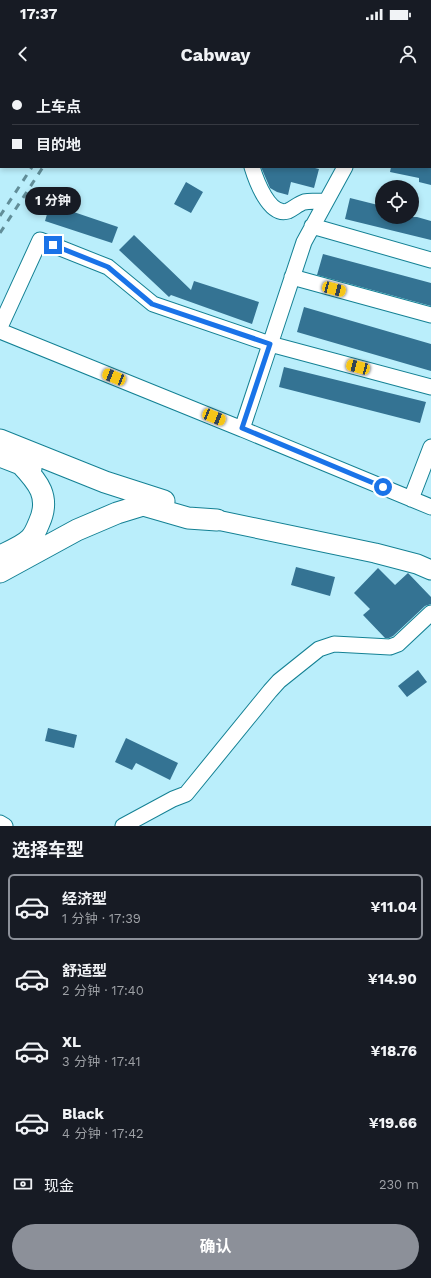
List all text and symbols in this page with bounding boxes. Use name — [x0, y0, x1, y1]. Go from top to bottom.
text: 17:37 — [20, 5, 57, 23]
icon: back — [12, 43, 34, 65]
icon: person — [397, 43, 419, 65]
text: Cabway — [181, 44, 250, 65]
text: 上车点 — [36, 98, 81, 116]
text: 目的地 — [36, 136, 81, 154]
map controls — [375, 180, 419, 224]
button: locate — [375, 180, 419, 224]
callout: 1 分钟 — [25, 187, 81, 215]
text: 1 分钟 — [35, 193, 71, 208]
route end — [44, 236, 62, 254]
car — [321, 280, 347, 298]
car — [345, 358, 371, 376]
car — [101, 367, 127, 387]
car — [201, 407, 227, 427]
route start — [374, 478, 392, 496]
text: 选择车型 — [12, 839, 84, 860]
icon: car — [14, 889, 50, 925]
text: 经济型 — [62, 890, 107, 908]
text: ¥11.04 — [371, 898, 417, 916]
text: 1 分钟 · 17:39 — [62, 911, 141, 926]
icon: car — [14, 961, 50, 997]
text: 舒适型 — [62, 962, 107, 980]
text: ¥14.90 — [368, 970, 417, 988]
text: 2 分钟 · 17:40 — [62, 983, 144, 998]
icon: car — [14, 1033, 50, 1069]
text: XL — [62, 1033, 81, 1051]
text: ¥18.76 — [371, 1042, 417, 1060]
text: 3 分钟 · 17:41 — [62, 1054, 141, 1069]
icon: car — [14, 1105, 50, 1141]
text: Black — [62, 1105, 104, 1123]
text: ¥19.66 — [369, 1114, 417, 1132]
text: 4 分钟 · 17:42 — [62, 1126, 144, 1141]
icon: cash — [12, 1173, 34, 1195]
text: 现金 — [44, 1177, 74, 1195]
text: 230 m — [379, 1177, 419, 1192]
button: 确认 — [12, 1224, 419, 1270]

